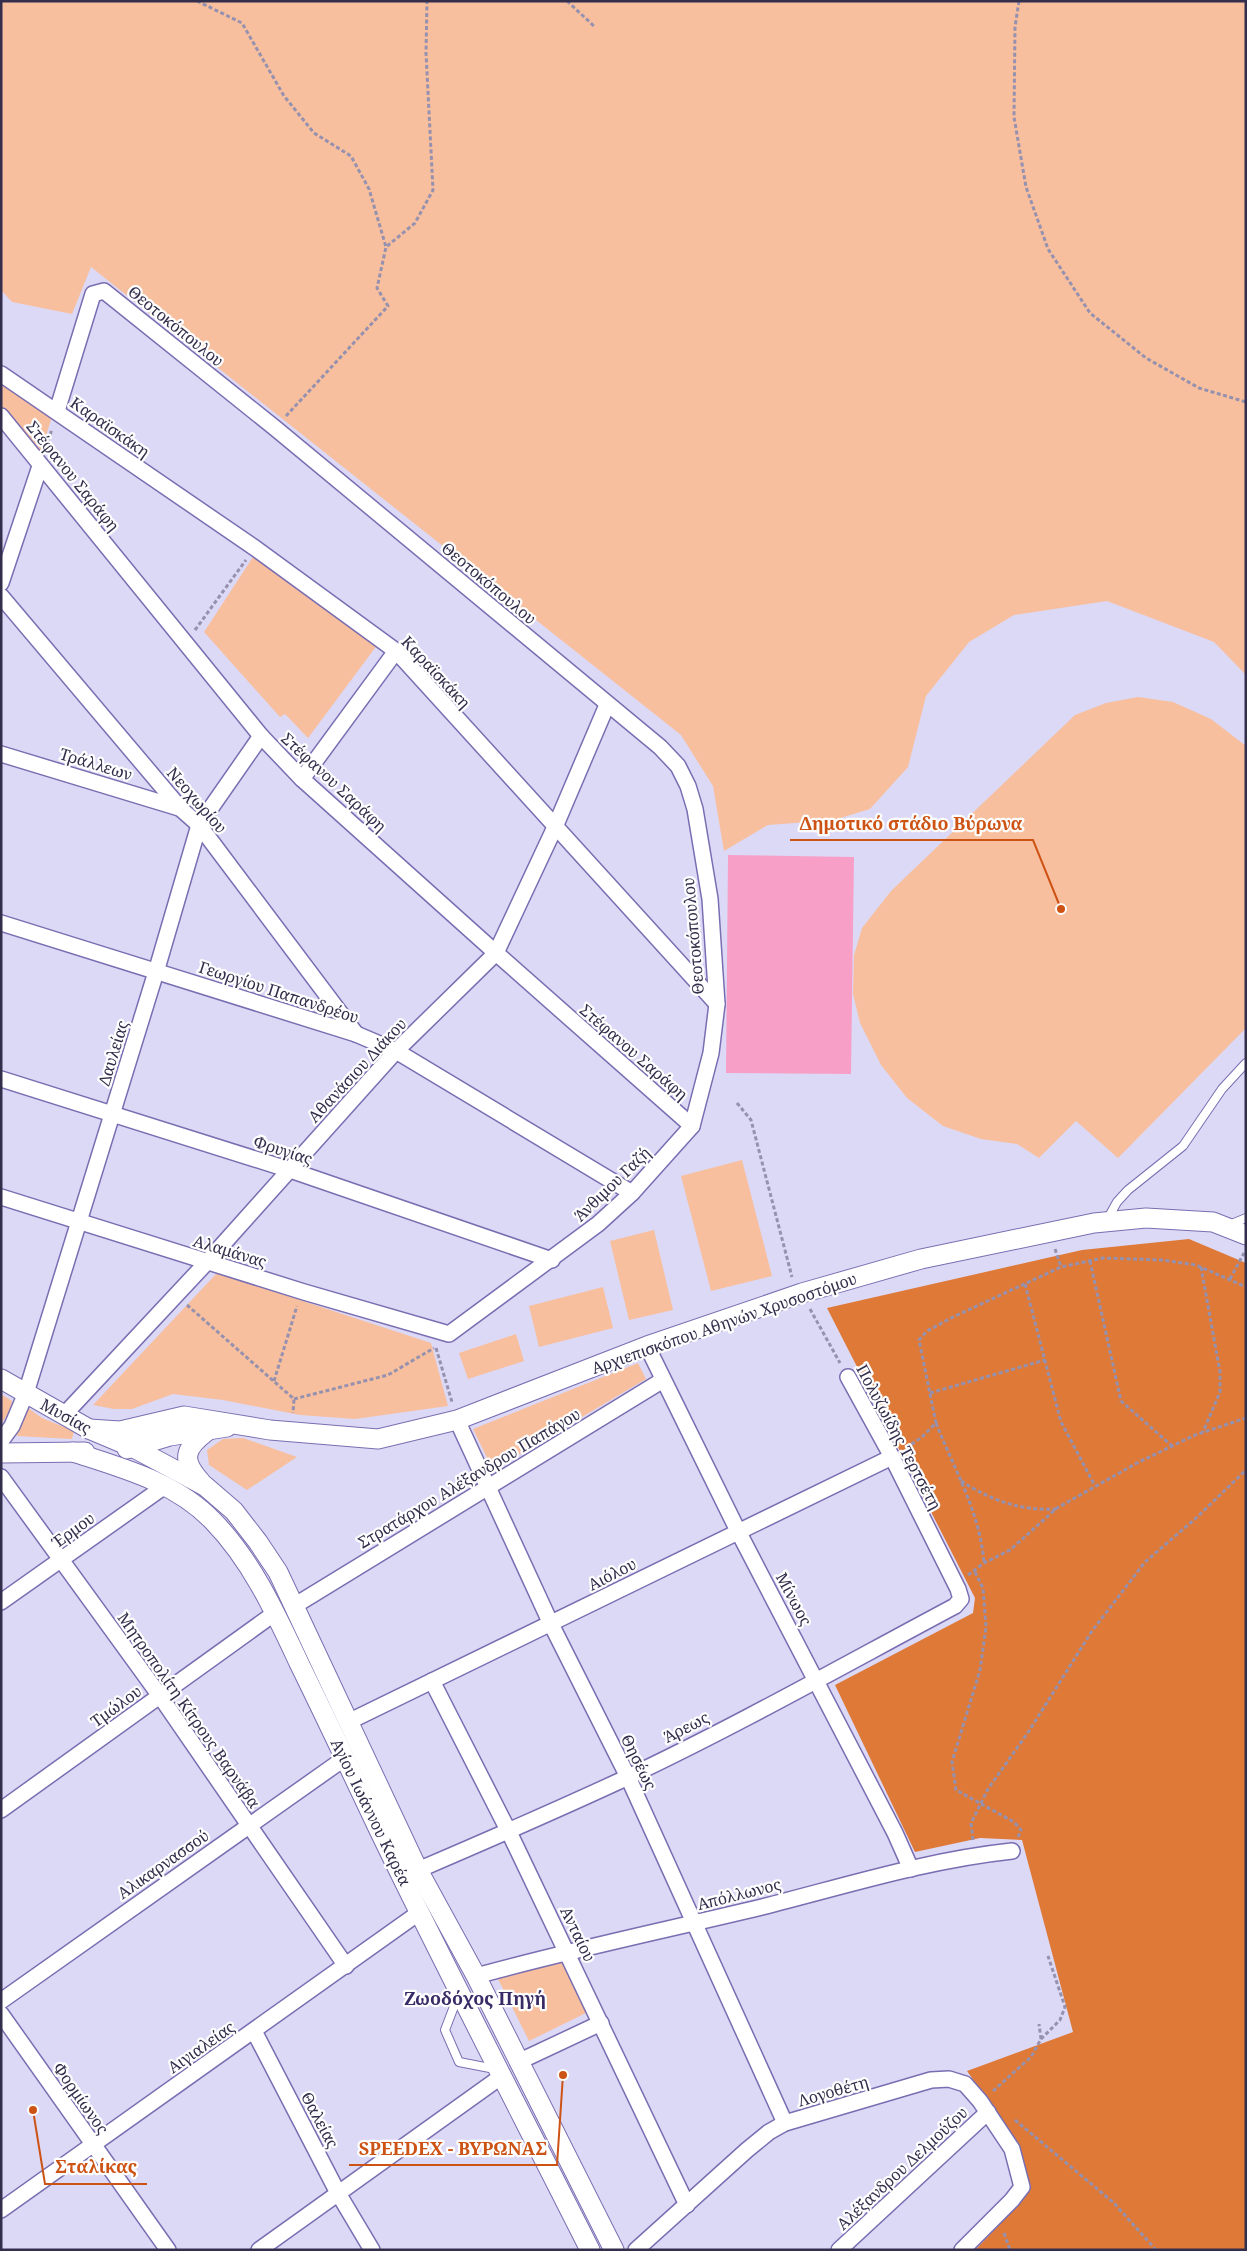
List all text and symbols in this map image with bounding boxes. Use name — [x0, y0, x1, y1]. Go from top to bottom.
street label: Θεοτοκόπουλου — [124, 281, 228, 371]
street label: Καραϊσκάκη — [66, 392, 154, 462]
street label: Στέφανου Σαράφη — [22, 416, 124, 536]
street label: Θεοτοκόπουλου — [437, 537, 541, 629]
street label: Καραϊσκάκη — [397, 631, 475, 713]
street label: Στέφανου Σαράφη — [277, 727, 391, 837]
street label: Τράλλεων — [57, 743, 135, 785]
street label: Νεοχωρίου — [162, 762, 232, 838]
callout: Δημοτικό στάδιο Βύρωνα — [790, 807, 1033, 840]
text: Δημοτικό στάδιο Βύρωνα — [799, 811, 1023, 835]
street label: Θεοτοκόπουλου — [677, 877, 709, 995]
street label: Γεωργίου Παπανδρέου — [196, 956, 362, 1028]
street label: Στέφανου Σαράφη — [575, 999, 693, 1105]
street label: Αθανάσιου Διάκου — [303, 1013, 411, 1127]
street label: Δαυλείας — [93, 1017, 133, 1088]
street label: Φρυγίας — [251, 1130, 316, 1170]
street label: Άνθιμου Γαζή — [569, 1142, 655, 1226]
street label: Αλαμάνας — [191, 1229, 270, 1273]
street label: Αρχιεπισκόπου Αθηνών Χρυσοστόμου — [588, 1267, 860, 1379]
street label: Πολυζωίδης Τερτσέτη — [851, 1360, 947, 1514]
street label: Μυσίας — [37, 1393, 96, 1439]
street label: Στρατάρχου Αλέξανδρου Παπάγου — [354, 1403, 584, 1553]
street label: Έρμου — [46, 1507, 99, 1554]
street label: Αιόλου — [584, 1553, 640, 1595]
street label: Μίνωος — [771, 1569, 817, 1630]
street label: Μητροπολίτη Κίτρους Βαρνάβα — [113, 1608, 265, 1812]
street label: Τμώλου — [86, 1680, 146, 1732]
street label: Άρεως — [659, 1706, 713, 1748]
street label: Θησέως — [616, 1731, 662, 1794]
street label: Αγίου Ιωάννου Καρέα — [326, 1735, 416, 1889]
street label: Αλικαρνασσού — [113, 1824, 213, 1904]
street label: Απόλλωνος — [695, 1873, 783, 1915]
street label: Ανταίου — [555, 1903, 601, 1965]
district label: Ζωοδόχος Πηγή — [404, 1986, 546, 2010]
street label: Αιγιαλείας — [163, 2016, 239, 2078]
street label: Φορμίωνος — [48, 2058, 114, 2139]
street label: Λογοθέτη — [795, 2070, 871, 2112]
street label: Θαλείας — [296, 2088, 344, 2152]
street label: Αλέξανδρου Δελμούζου — [832, 2101, 972, 2235]
callout: SPEEDEX - ΒΥΡΩΝΑΣ — [349, 2132, 557, 2165]
text: SPEEDEX - ΒΥΡΩΝΑΣ — [359, 2136, 547, 2160]
callout: Σταλίκας — [45, 2151, 147, 2184]
text: Σταλίκας — [55, 2154, 137, 2178]

